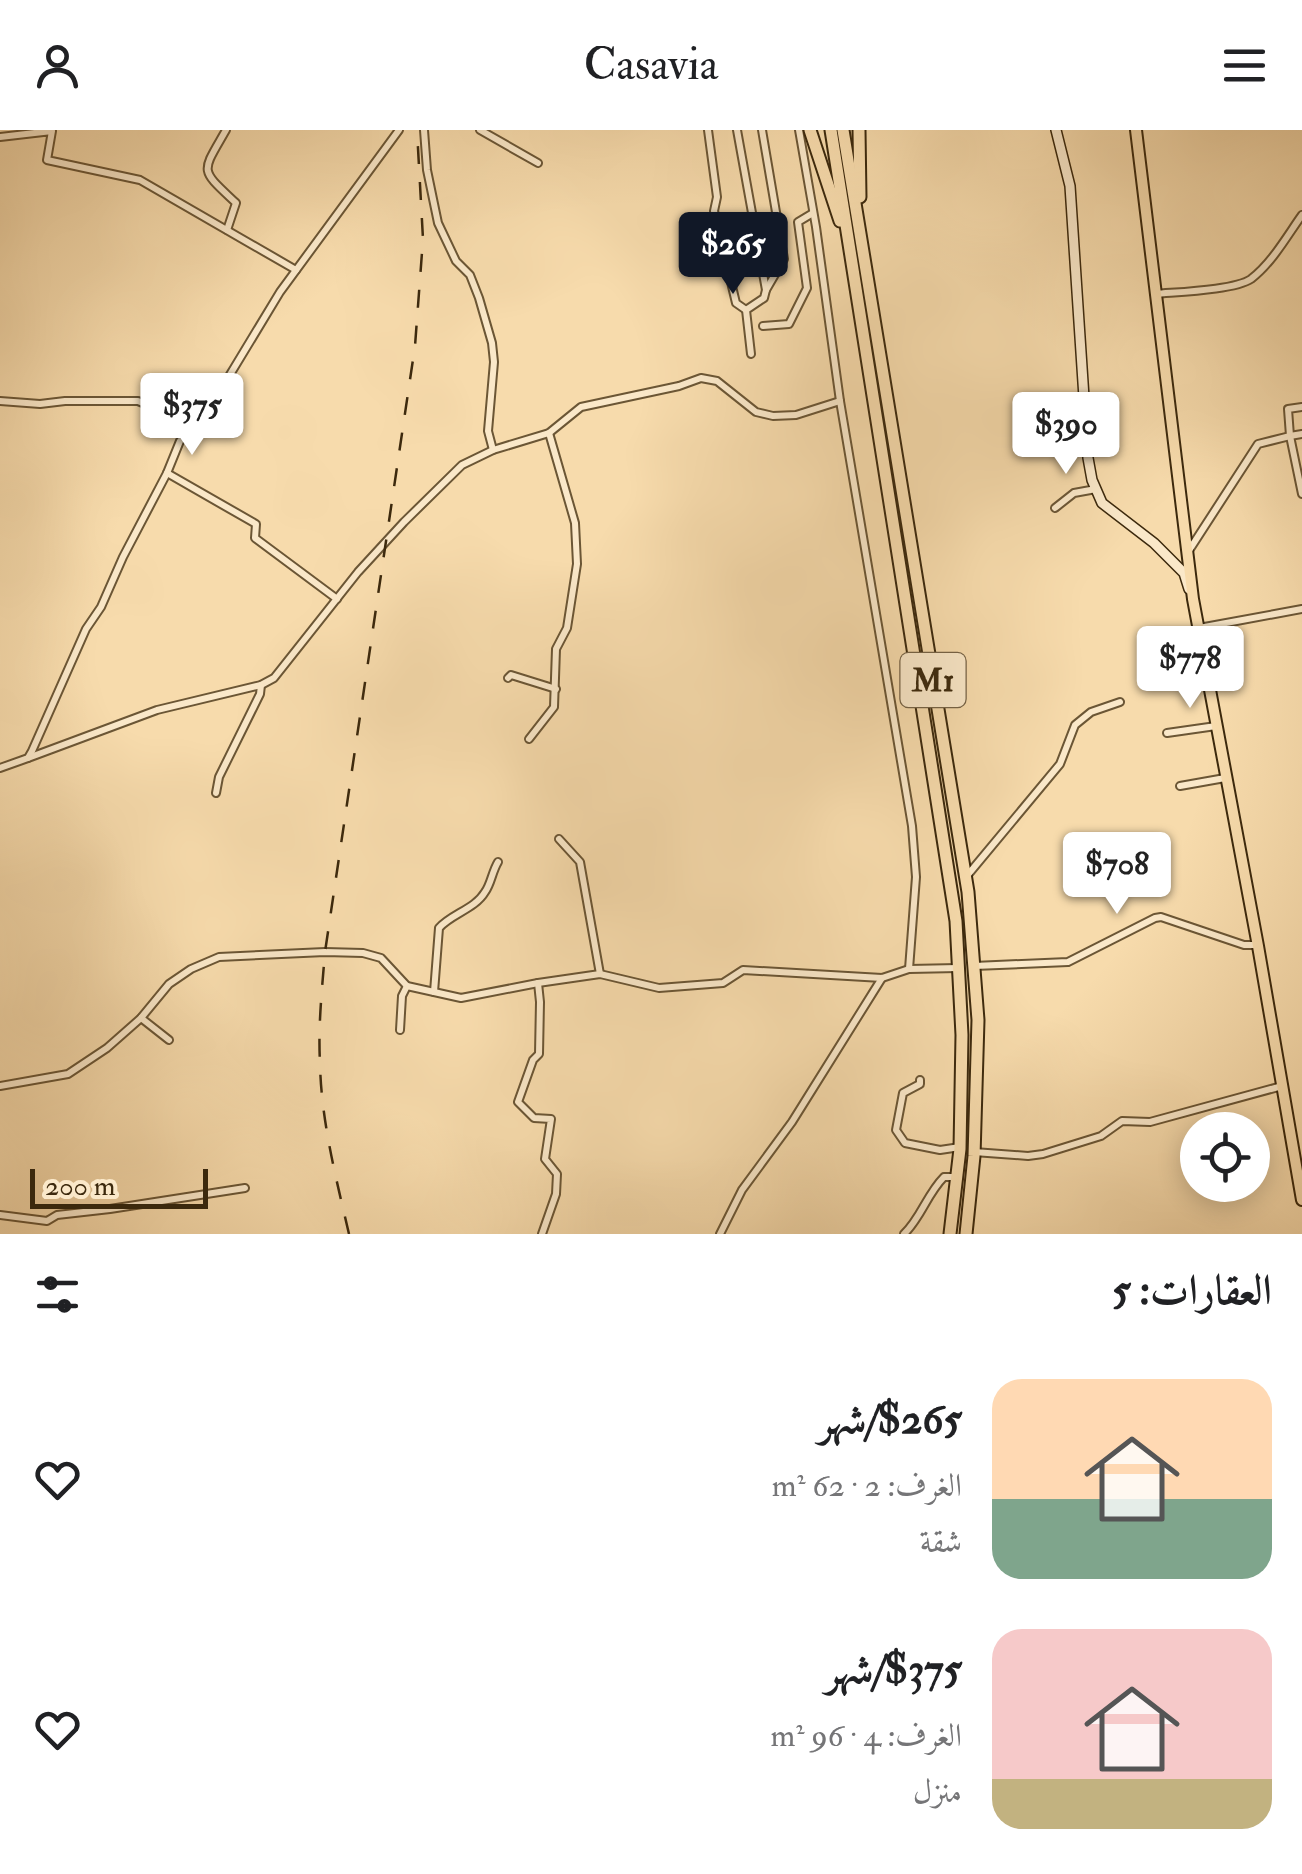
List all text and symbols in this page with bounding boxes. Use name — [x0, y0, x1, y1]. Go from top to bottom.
text: Casavia — [584, 37, 718, 93]
icon: person — [30, 38, 85, 93]
icon: menu — [1217, 38, 1272, 93]
pin: $265 — [674, 212, 792, 297]
text: $265 — [701, 224, 765, 264]
pin: $375 — [133, 373, 251, 458]
text: $375 — [162, 385, 222, 425]
pin: $390 — [1007, 392, 1125, 477]
text: $390 — [1034, 404, 1098, 444]
pin: $778 — [1131, 626, 1249, 711]
text: $778 — [1159, 638, 1221, 678]
road number: M1 — [900, 653, 966, 707]
pin: $708 — [1058, 832, 1176, 917]
text: $708 — [1085, 844, 1149, 884]
map controls — [1180, 1112, 1270, 1202]
button: locate — [1180, 1112, 1270, 1202]
scale bar — [30, 1164, 208, 1208]
text: 200 m — [45, 1169, 116, 1204]
text: العقارات: 5 — [1112, 1265, 1272, 1317]
icon: filters — [30, 1267, 85, 1322]
text: $265/شهر — [818, 1394, 962, 1446]
icon: home — [1072, 1419, 1192, 1539]
icon: heart — [30, 1452, 85, 1507]
text: الغرف: 2 · 62 m² — [772, 1466, 962, 1506]
text: شقة — [920, 1522, 962, 1562]
text: $375/شهر — [825, 1644, 962, 1696]
icon: home — [1072, 1669, 1192, 1789]
icon: heart — [30, 1702, 85, 1757]
text: الغرف: 4 · 96 m² — [771, 1716, 962, 1756]
text: منزل — [913, 1772, 962, 1812]

